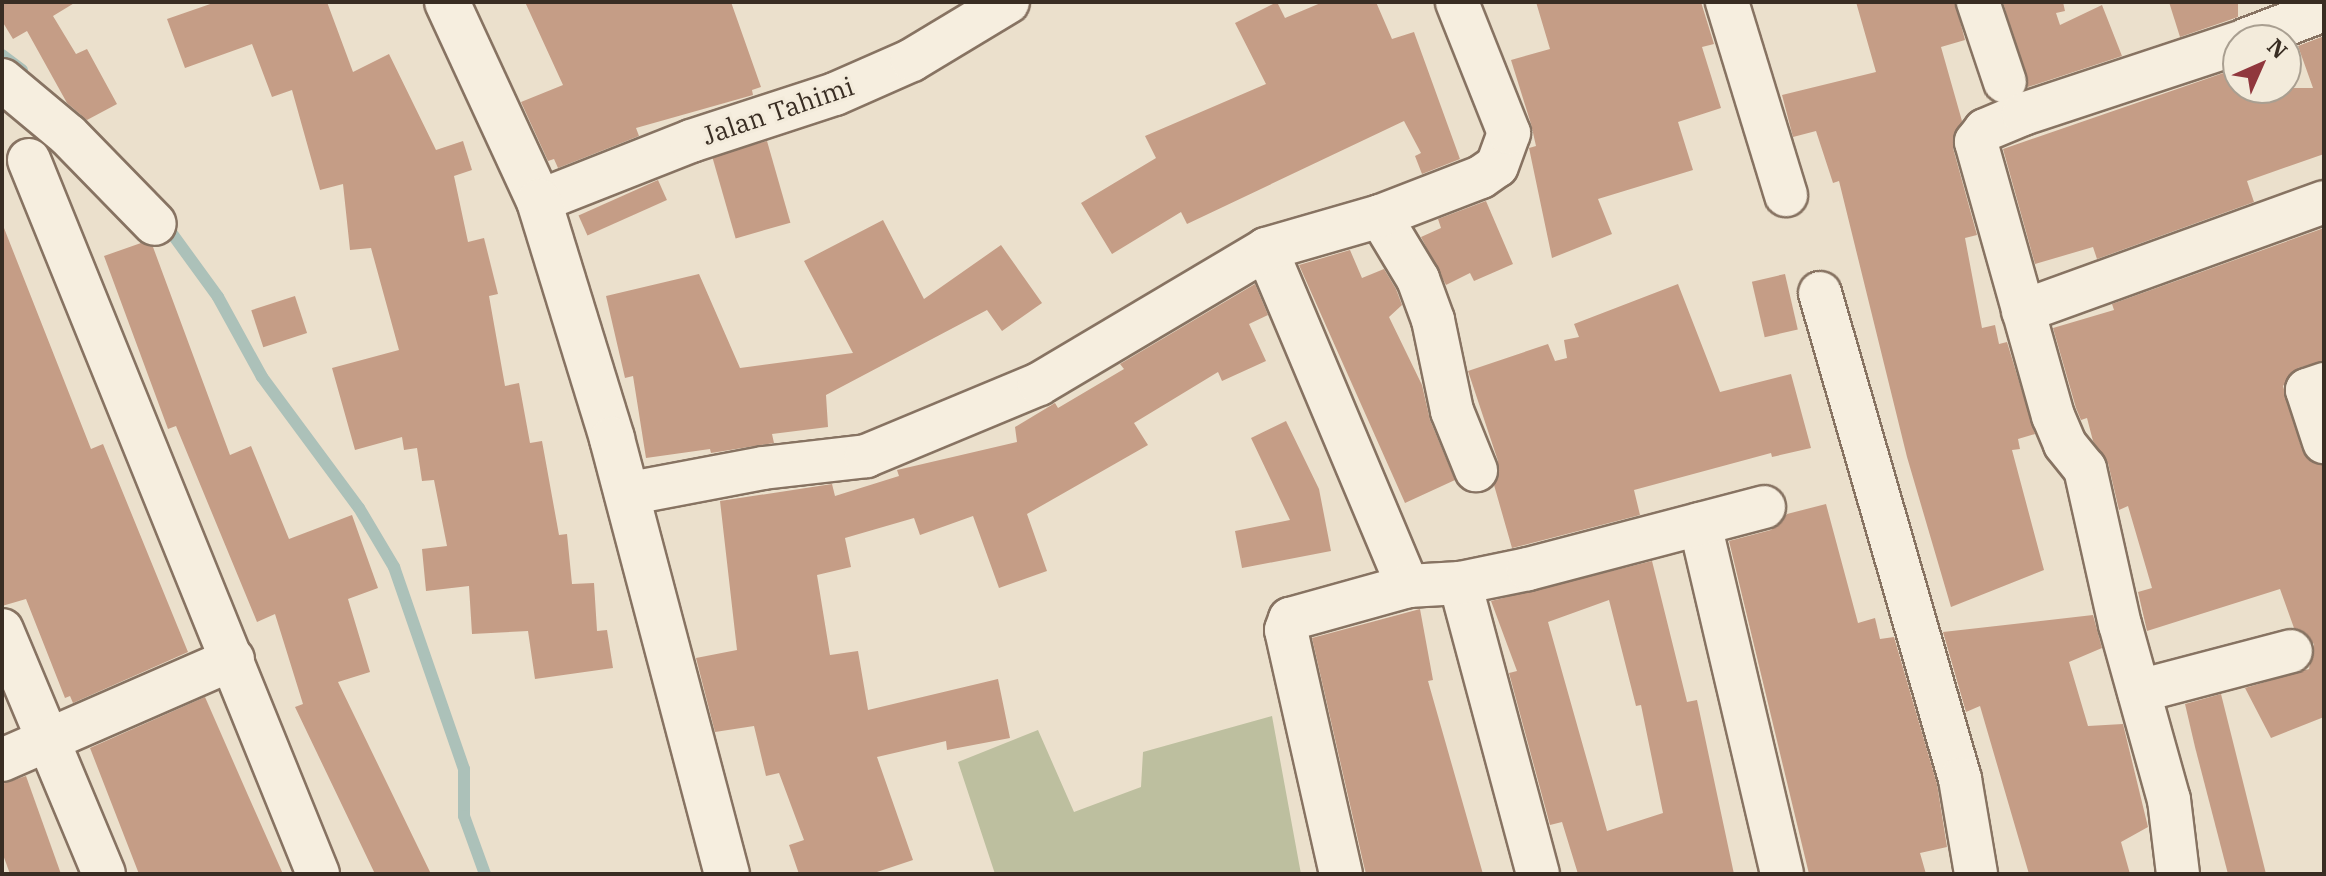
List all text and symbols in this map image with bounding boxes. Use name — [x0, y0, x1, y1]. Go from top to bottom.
north arrow — [2222, 24, 2302, 104]
text: N — [2262, 32, 2294, 64]
street label: Jalan Tahimi — [698, 71, 858, 151]

